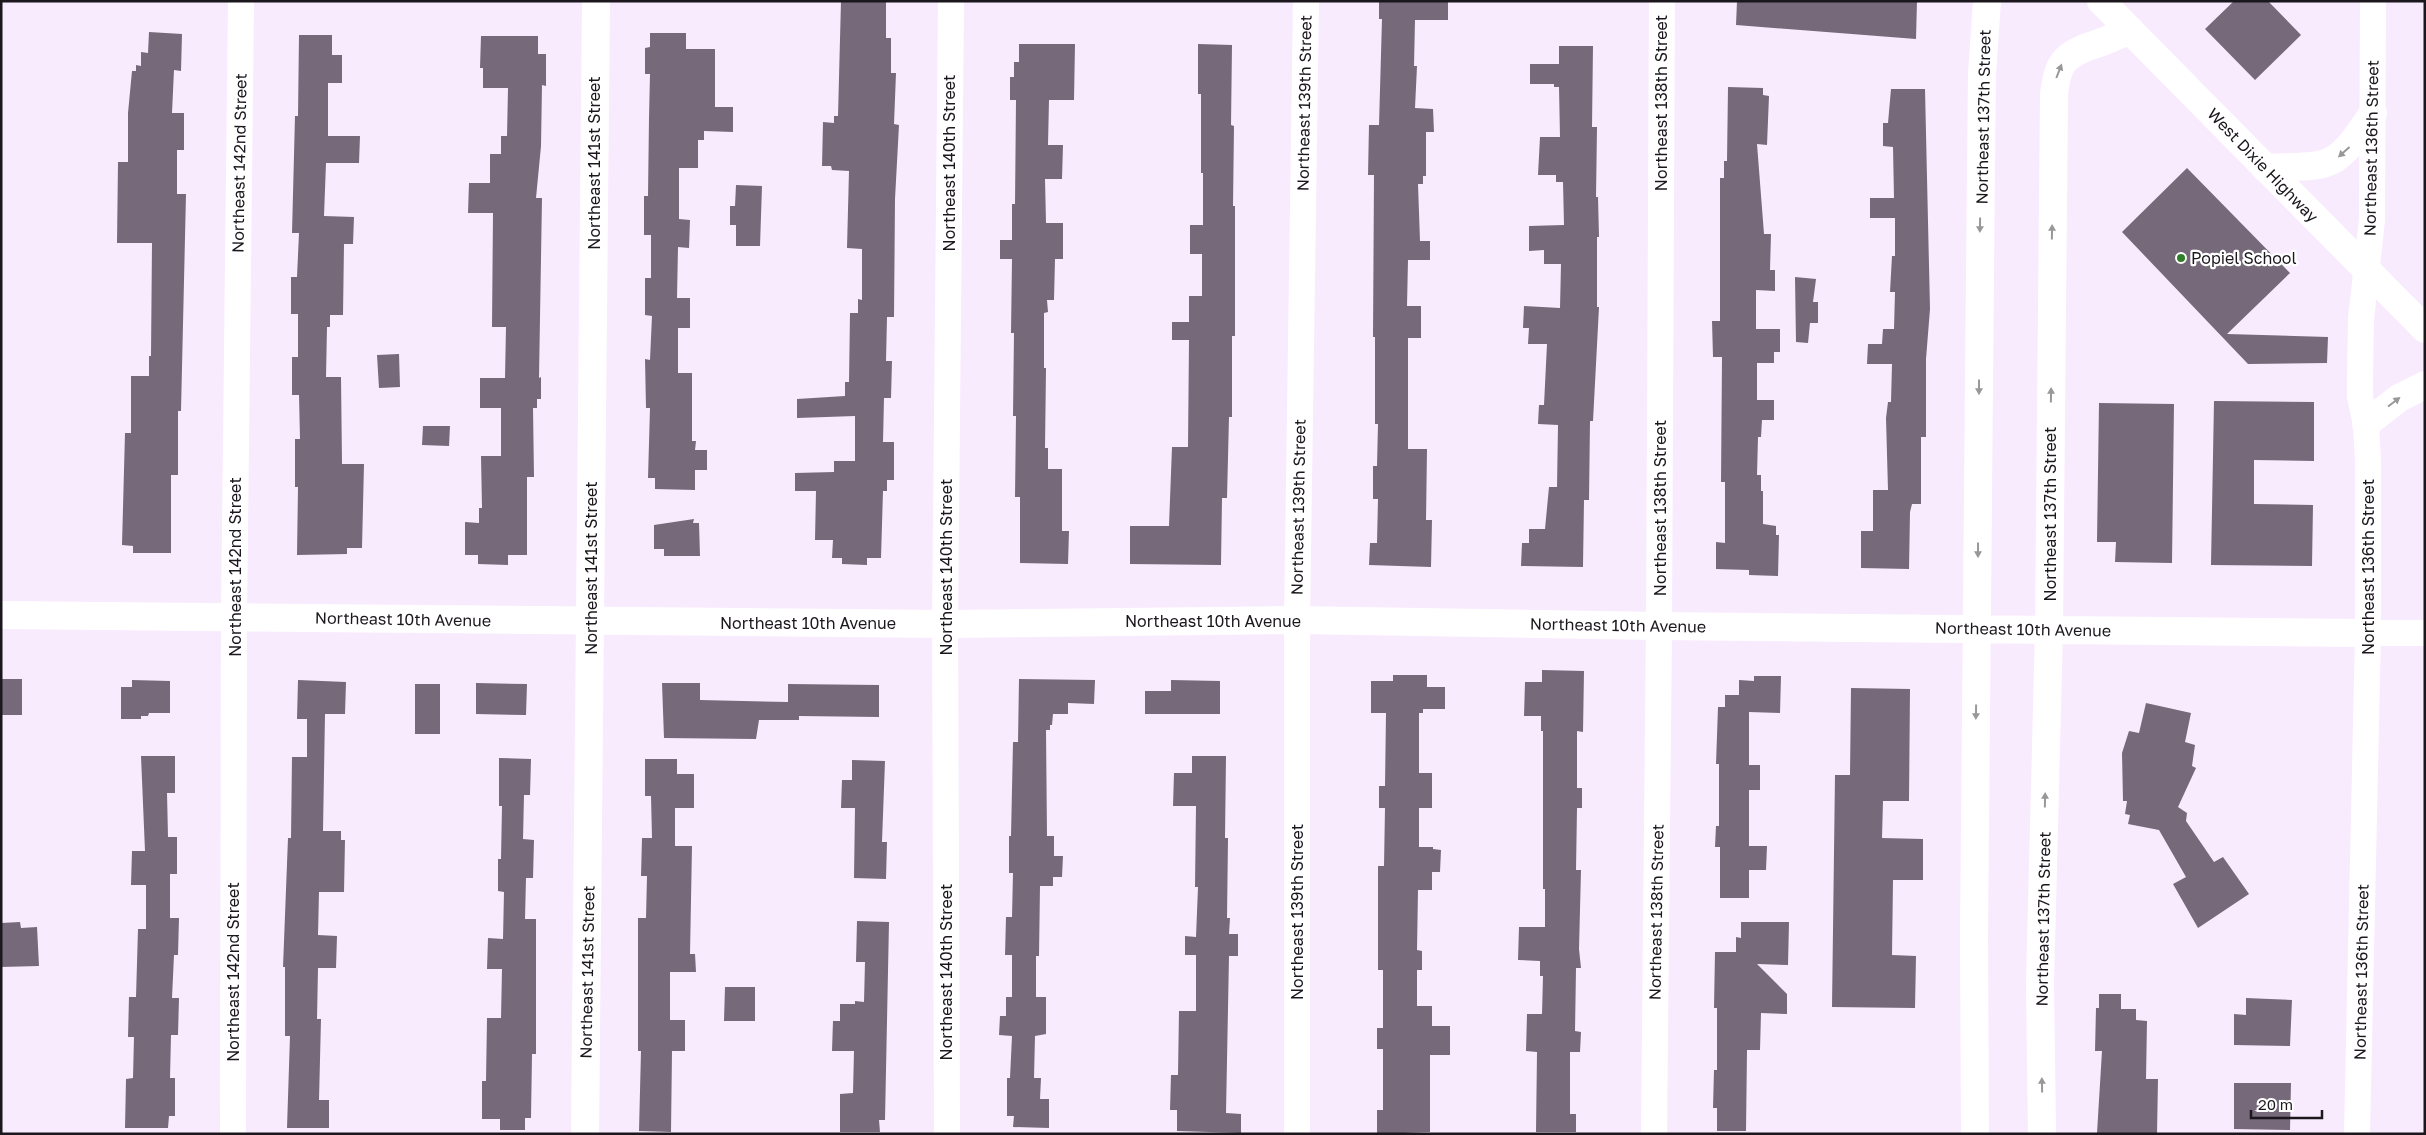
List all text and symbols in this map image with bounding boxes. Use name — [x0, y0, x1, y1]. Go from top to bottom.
street label: Northeast 139th Street — [1292, 15, 1316, 191]
street label: Northeast 138th Street — [1651, 15, 1671, 191]
street label: Northeast 137th Street — [1971, 29, 1995, 205]
street label: Northeast 136th Street — [2359, 60, 2383, 236]
one-way arrow — [2056, 63, 2063, 78]
street label: Northeast 142nd Street — [227, 73, 251, 253]
street label: Northeast 140th Street — [939, 75, 959, 251]
street label: Northeast 141st Street — [584, 76, 604, 250]
street label: West Dixie Highway — [2203, 104, 2323, 226]
one-way arrow — [2338, 146, 2350, 158]
one-way arrow — [1976, 217, 1984, 233]
one-way arrow — [2048, 224, 2056, 240]
place label: Popiel School — [2191, 248, 2297, 268]
marker: Popiel School — [2175, 252, 2187, 264]
one-way arrow — [1975, 380, 1983, 396]
one-way arrow — [2047, 387, 2055, 403]
one-way arrow — [2387, 397, 2400, 408]
street label: Northeast 139th Street — [1286, 419, 1310, 595]
street label: Northeast 138th Street — [1650, 420, 1670, 596]
street label: Northeast 137th Street — [2040, 427, 2060, 601]
street label: Northeast 142nd Street — [225, 477, 245, 657]
street label: Northeast 140th Street — [936, 479, 956, 655]
street label: Northeast 136th Street — [2358, 479, 2378, 655]
street label: Northeast 141st Street — [581, 481, 601, 655]
one-way arrow — [1974, 542, 1982, 558]
street label: Northeast 10th Avenue — [315, 607, 491, 631]
street label: Northeast 10th Avenue — [1125, 611, 1301, 631]
street label: Northeast 10th Avenue — [720, 613, 896, 633]
street label: Northeast 10th Avenue — [1530, 613, 1706, 637]
street label: Northeast 10th Avenue — [1935, 617, 2111, 641]
one-way arrow — [1972, 705, 1980, 721]
one-way arrow — [2041, 792, 2049, 808]
street label: Northeast 139th Street — [1287, 824, 1307, 1000]
street label: Northeast 138th Street — [1644, 824, 1668, 1000]
street label: Northeast 137th Street — [2031, 831, 2055, 1007]
street label: Northeast 142nd Street — [223, 882, 243, 1062]
street label: Northeast 140th Street — [936, 884, 956, 1060]
street label: Northeast 136th Street — [2349, 884, 2373, 1060]
street label: Northeast 141st Street — [575, 885, 599, 1059]
one-way arrow — [2038, 1077, 2046, 1093]
scale bar — [2251, 1088, 2322, 1120]
text: 20 m — [2258, 1095, 2293, 1113]

